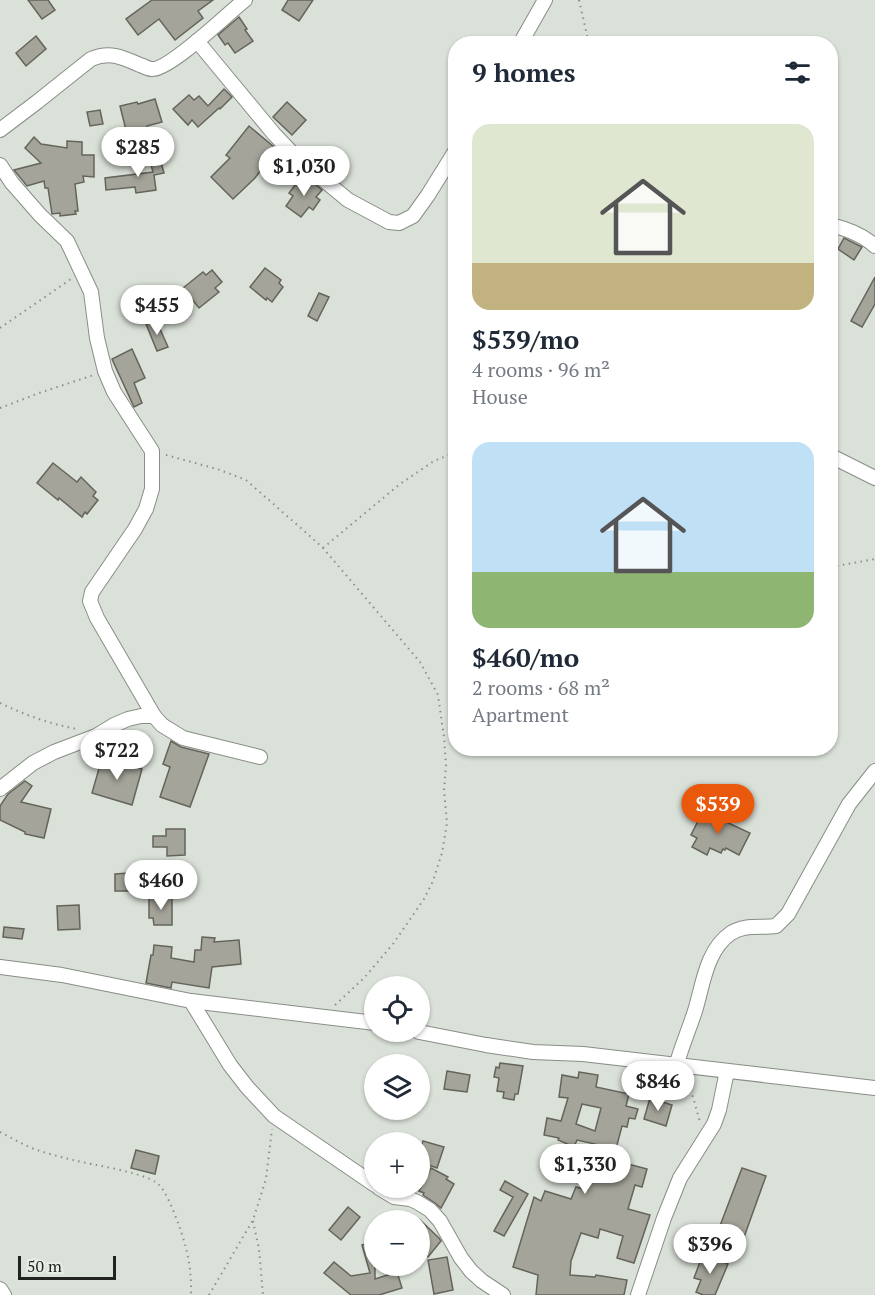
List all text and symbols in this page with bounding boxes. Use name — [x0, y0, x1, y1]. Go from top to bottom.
text: 9 homes — [472, 55, 576, 89]
icon: filters — [781, 56, 814, 89]
pin: $285 — [102, 127, 174, 178]
text: $285 — [115, 133, 161, 160]
pin: $1,030 — [255, 146, 353, 197]
text: $1,030 — [273, 152, 335, 179]
icon: home — [589, 163, 697, 271]
pin: $455 — [121, 285, 193, 336]
text: $455 — [134, 291, 180, 318]
text: $539/mo — [472, 322, 579, 356]
text: 4 rooms · 96 m² — [472, 356, 610, 383]
text: House — [472, 383, 528, 410]
icon: home — [589, 481, 697, 589]
text: $460/mo — [472, 640, 579, 674]
text: 2 rooms · 68 m² — [472, 674, 610, 701]
text: Apartment — [472, 701, 569, 728]
pin: $722 — [81, 730, 153, 781]
text: $722 — [94, 736, 140, 763]
pin: $539 — [682, 784, 754, 835]
text: $539 — [695, 790, 741, 817]
pin: $460 — [125, 860, 197, 911]
text: $460 — [138, 866, 184, 893]
map controls — [364, 976, 430, 1276]
button: locate — [364, 976, 430, 1042]
button: layers — [364, 1054, 430, 1120]
pin: $846 — [622, 1061, 694, 1112]
text: $846 — [635, 1067, 681, 1094]
button: + — [364, 1132, 430, 1198]
pin: $1,330 — [536, 1144, 634, 1195]
text: $1,330 — [554, 1150, 616, 1177]
button: − — [364, 1210, 430, 1276]
pin: $396 — [674, 1224, 746, 1275]
text: $396 — [687, 1230, 733, 1257]
scale bar — [18, 1253, 116, 1280]
text: 50 m — [27, 1255, 62, 1277]

